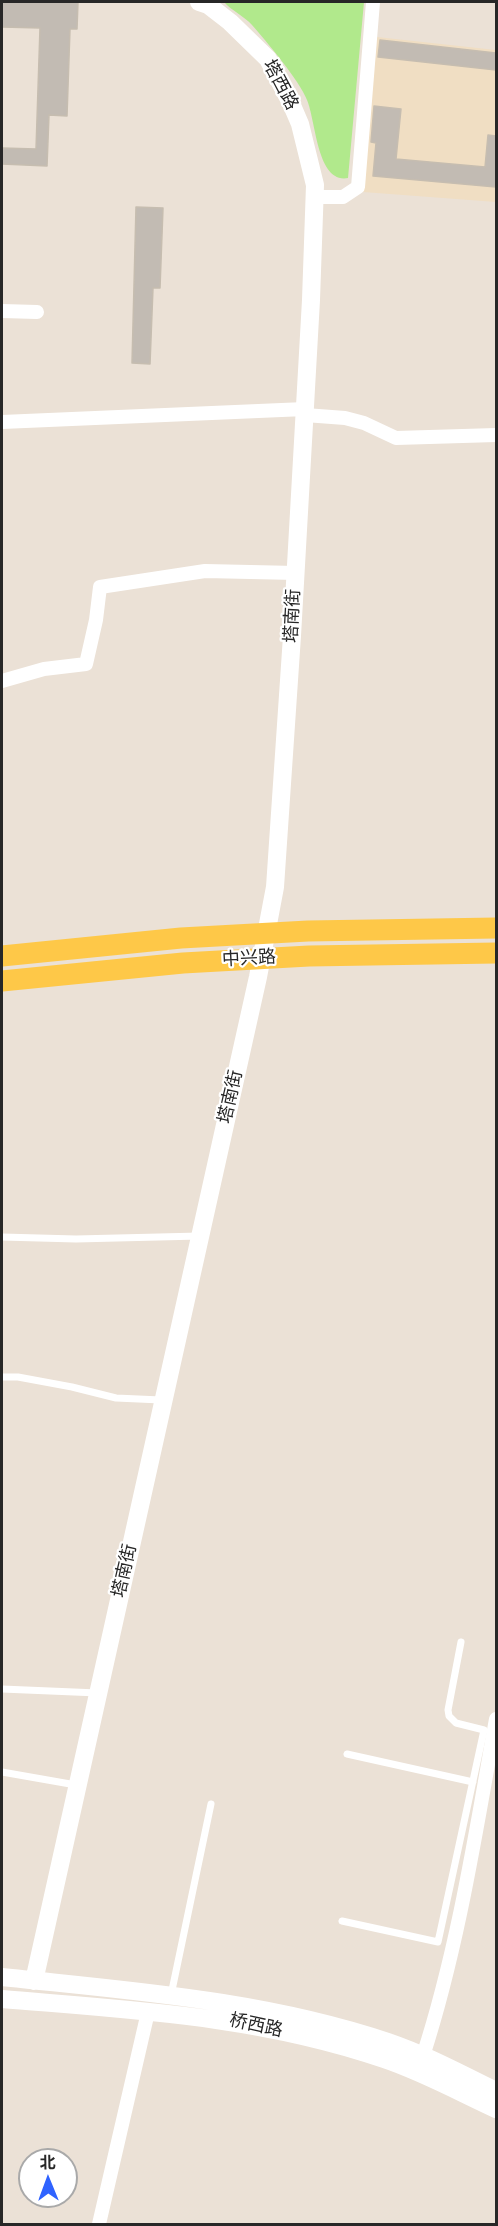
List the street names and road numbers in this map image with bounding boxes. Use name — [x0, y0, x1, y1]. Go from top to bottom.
street label: 塔西路 — [258, 56, 302, 114]
street label: 塔南街 — [281, 588, 305, 644]
street label: 中兴路 — [221, 947, 277, 971]
street label: 塔南街 — [214, 1068, 248, 1126]
street label: 塔南街 — [108, 1542, 142, 1600]
street label: 桥西路 — [227, 2010, 285, 2042]

